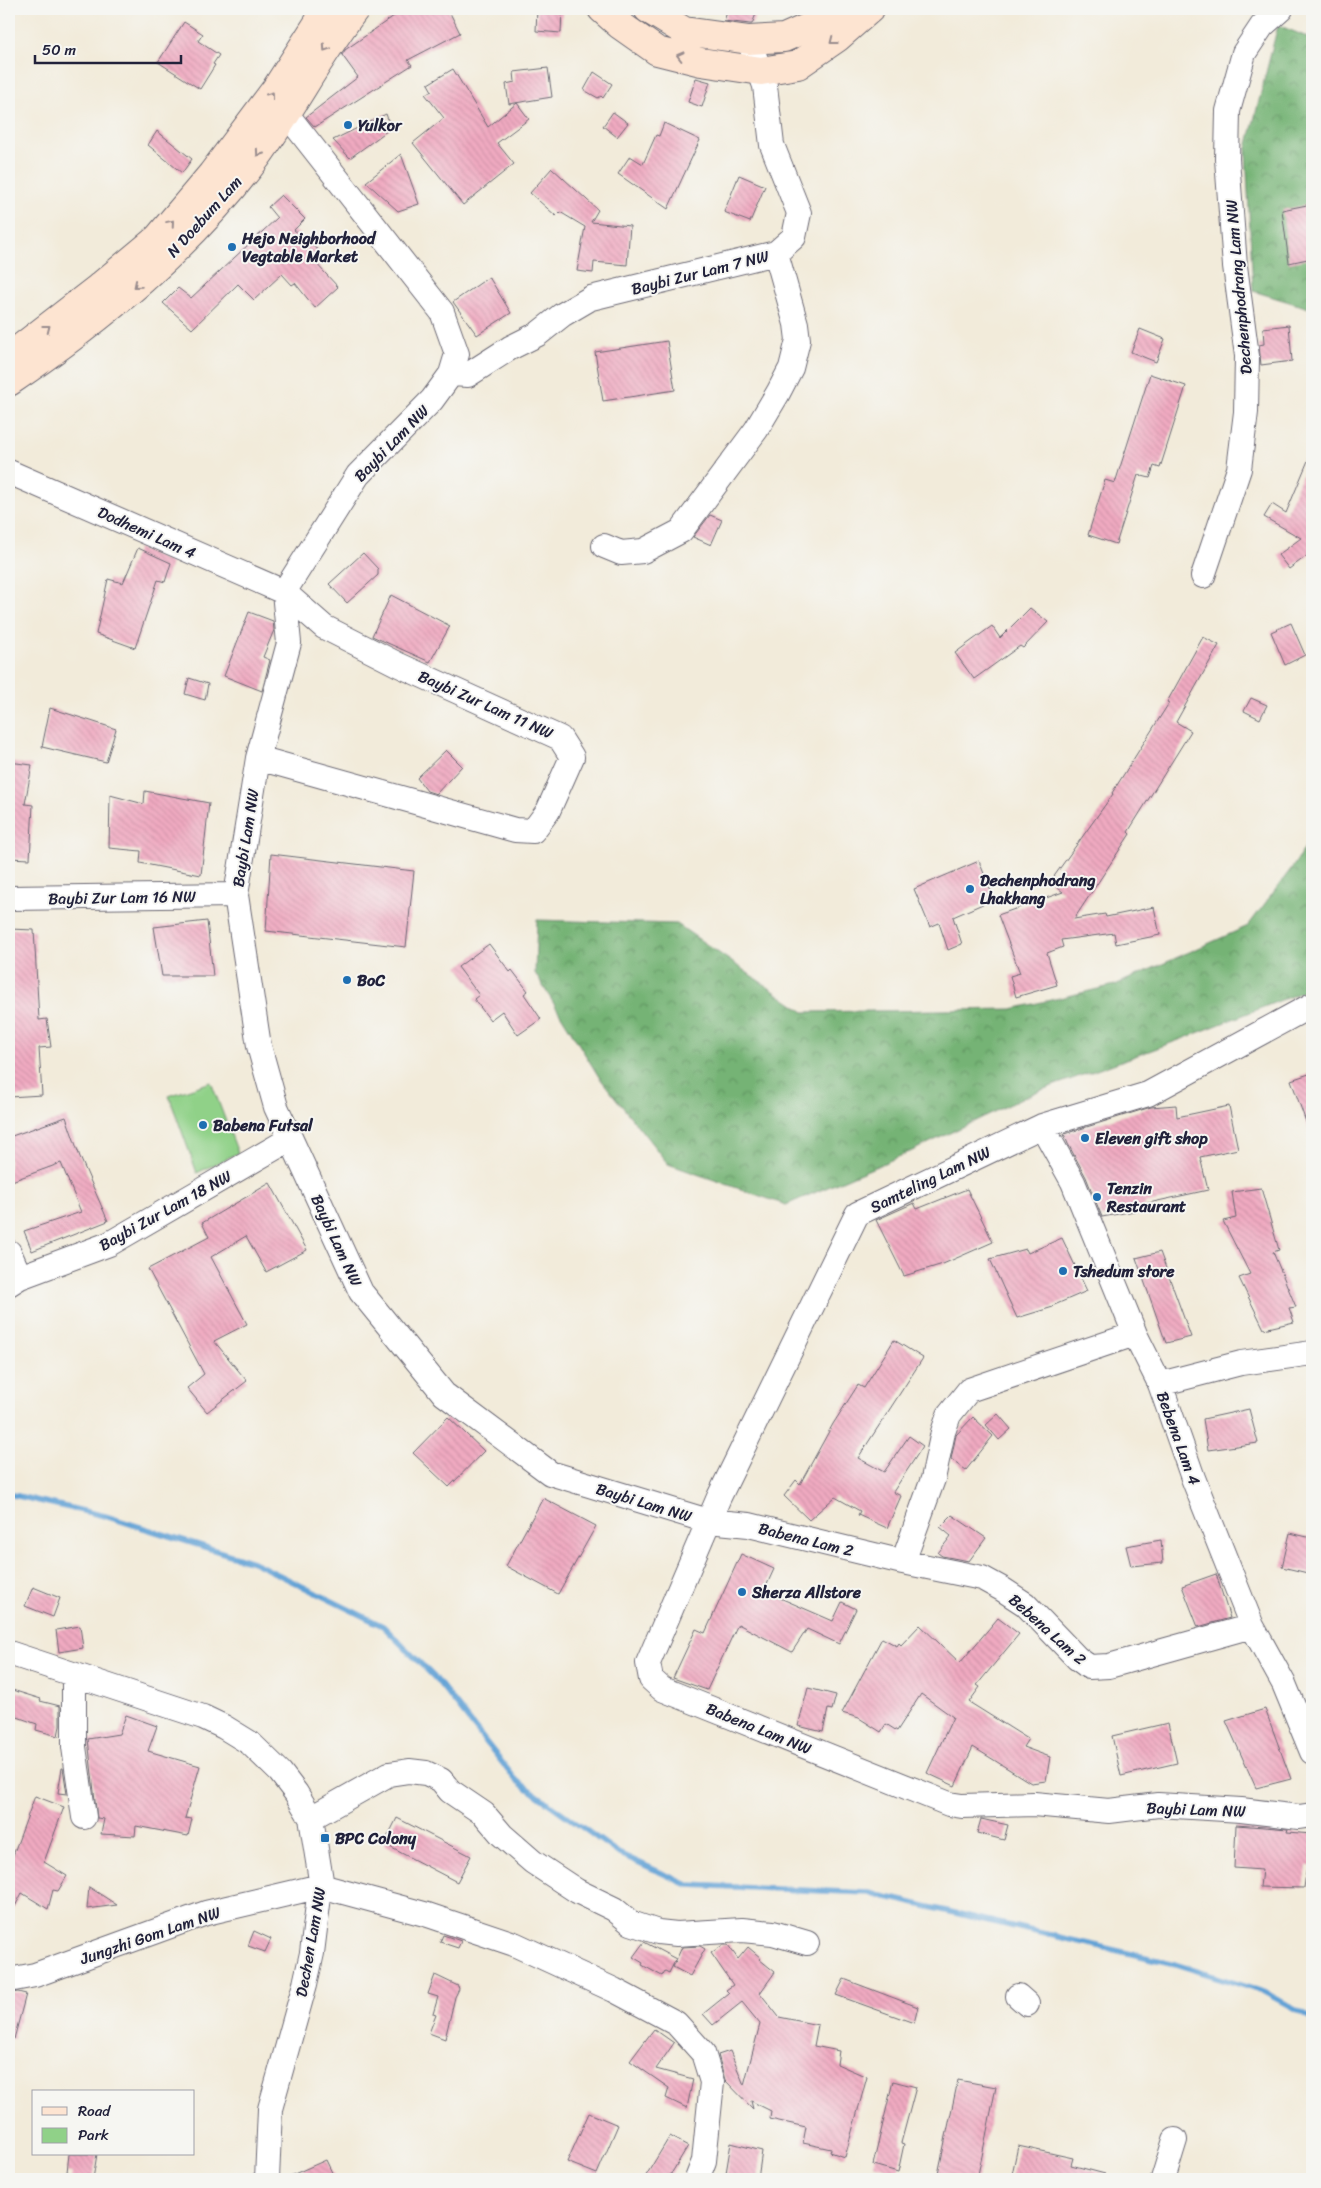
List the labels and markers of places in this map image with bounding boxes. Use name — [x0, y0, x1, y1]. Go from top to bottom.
place label: Yulkor — [358, 111, 403, 140]
marker: Yulkor — [342, 119, 354, 131]
place label: Hejo Neighborhood Vegtable Market — [241, 224, 377, 271]
marker: Hejo Neighborhood Vegtable Market — [226, 241, 238, 253]
place label: Dechenphodrang Lhakhang — [980, 866, 1096, 913]
marker: Dechenphodrang Lhakhang — [964, 883, 976, 895]
place label: BoC — [357, 966, 385, 995]
marker: BoC — [341, 974, 353, 986]
place label: Babena Futsal — [213, 1111, 314, 1140]
marker: Babena Futsal — [197, 1119, 209, 1131]
place label: Eleven gift shop — [1095, 1124, 1208, 1153]
marker: Eleven gift shop — [1079, 1132, 1091, 1144]
place label: Tenzin Restaurant — [1106, 1174, 1186, 1221]
marker: Tenzin Restaurant — [1091, 1191, 1103, 1203]
place label: Tshedum store — [1073, 1257, 1175, 1286]
marker: Tshedum store — [1057, 1265, 1069, 1277]
place label: Sherza Allstore — [751, 1578, 862, 1607]
marker: Sherza Allstore — [736, 1586, 748, 1598]
place label: BPC Colony — [335, 1824, 417, 1853]
marker: BPC Colony — [319, 1832, 331, 1844]

